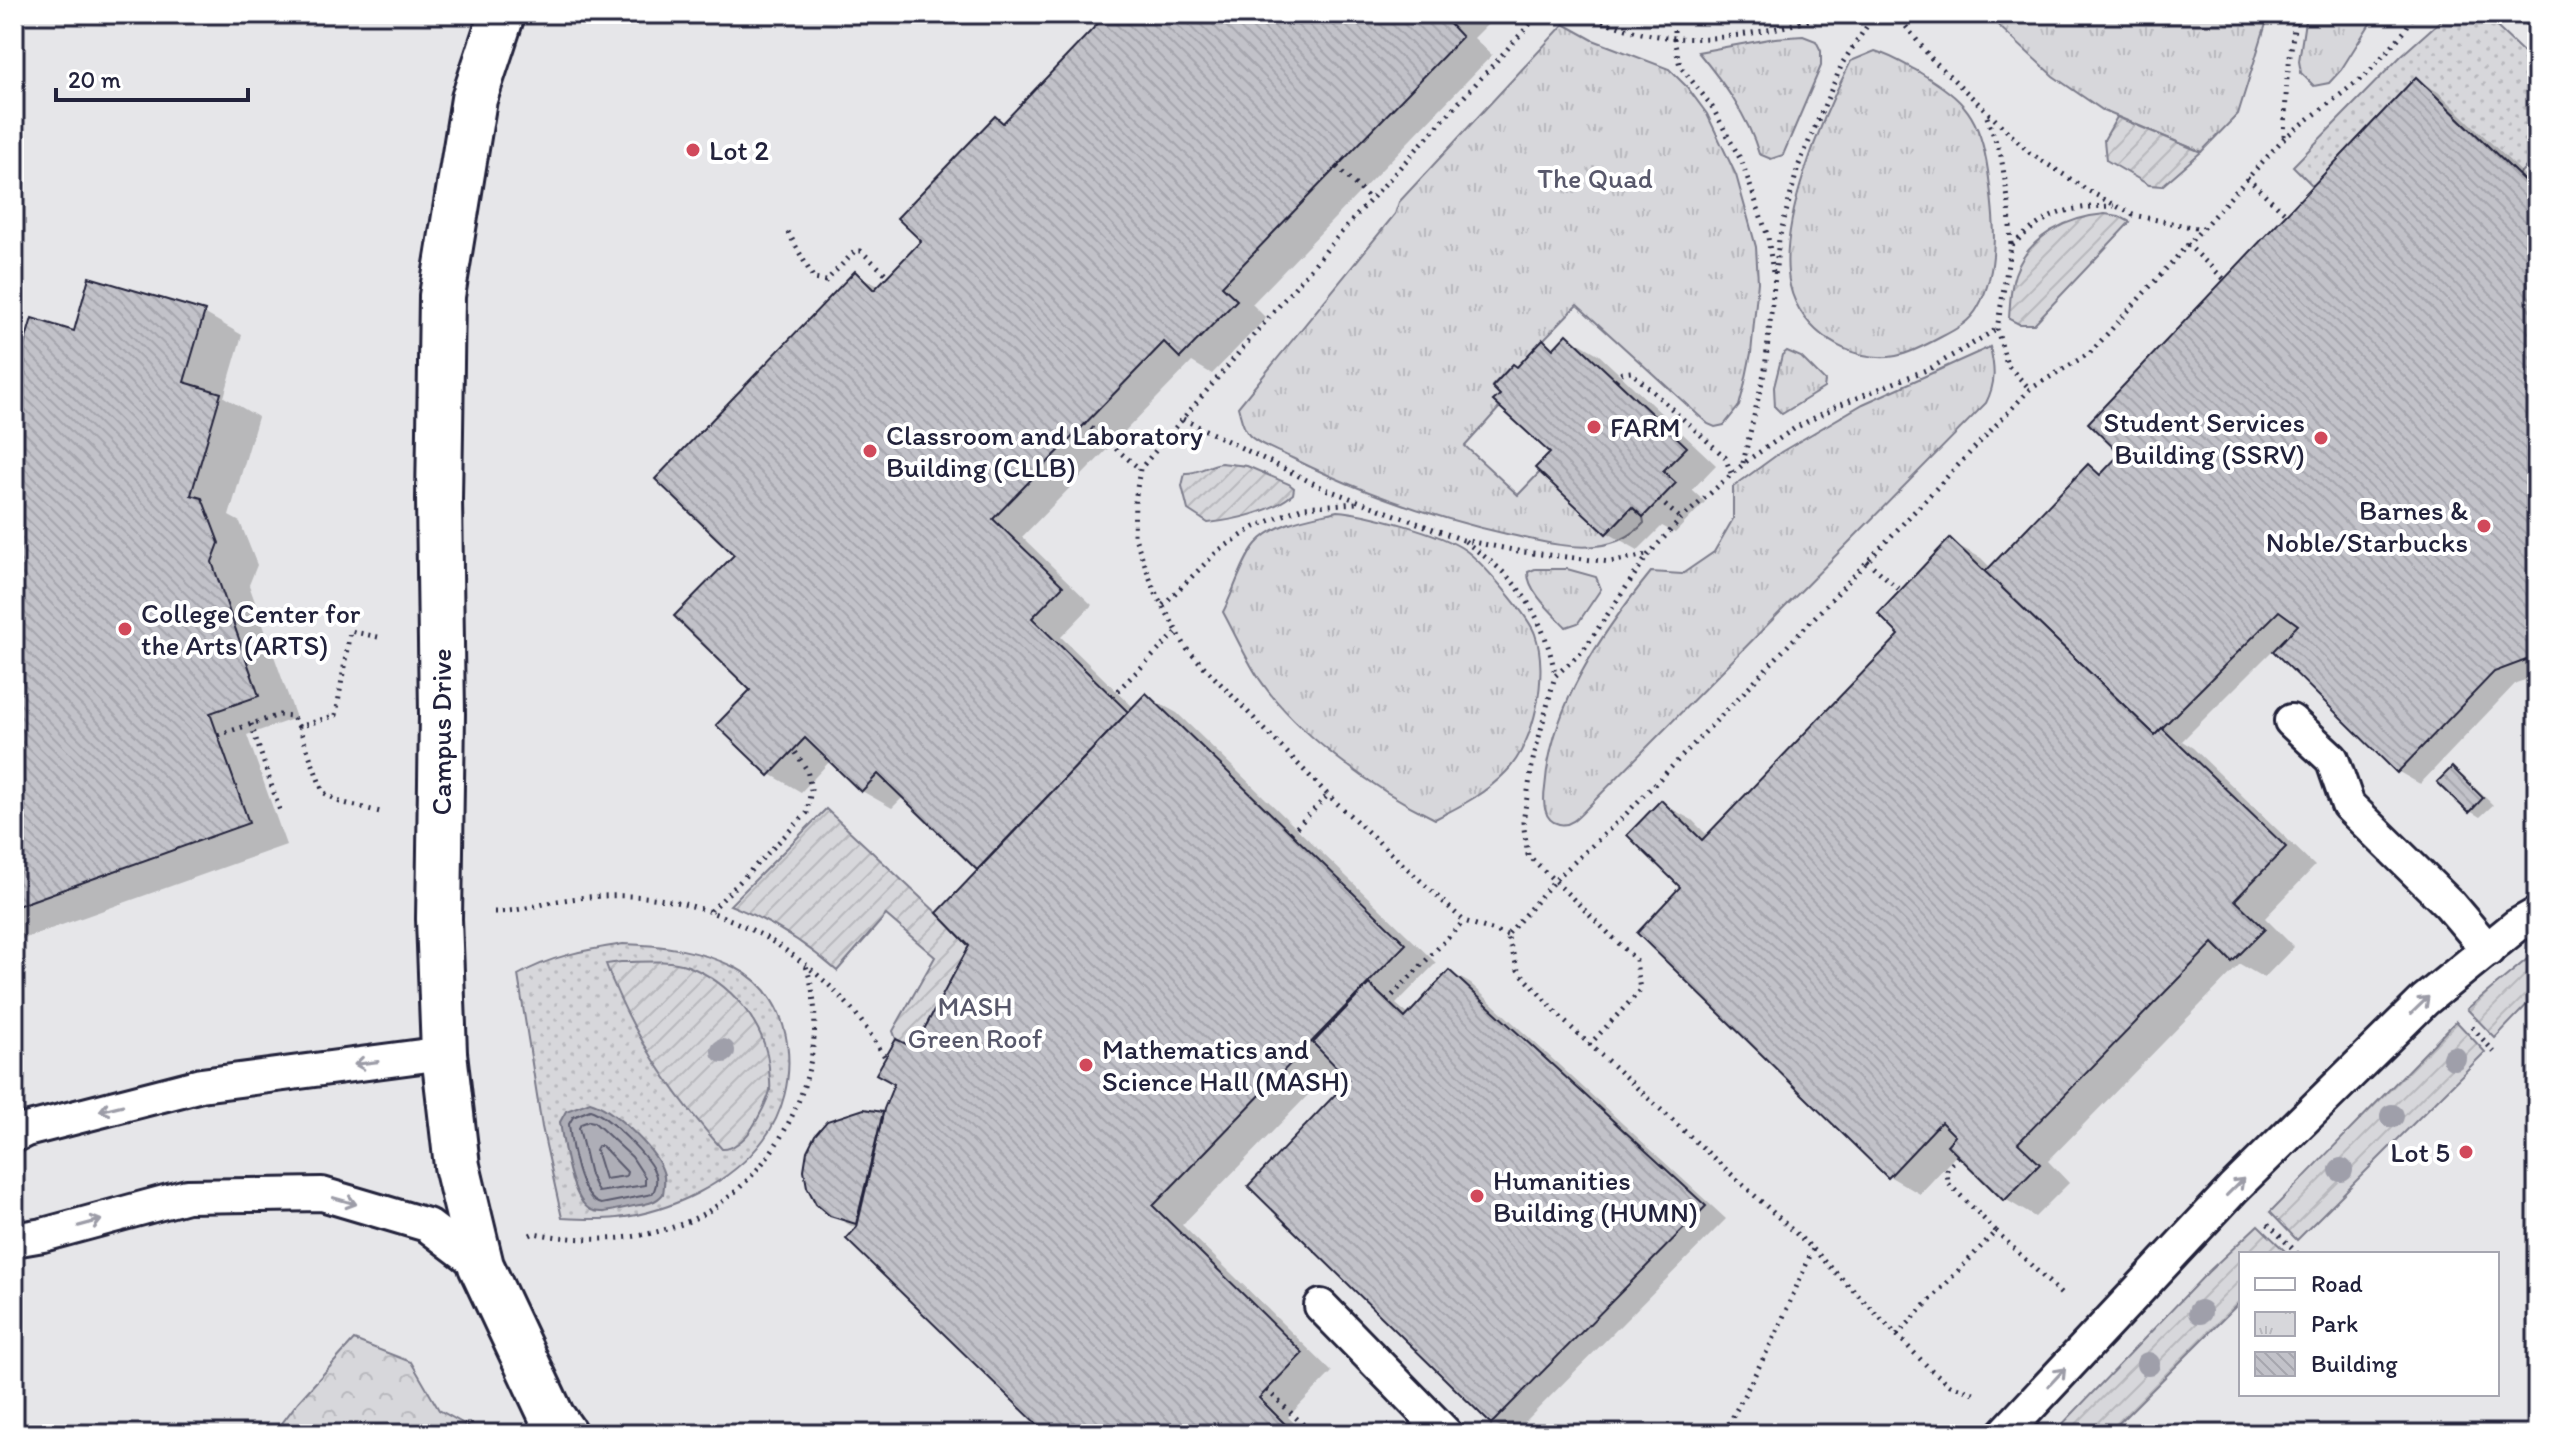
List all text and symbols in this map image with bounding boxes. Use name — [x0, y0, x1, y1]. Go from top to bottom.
scale bar — [56, 52, 248, 102]
text: 20 m — [68, 65, 121, 94]
place label: Lot 2 — [709, 133, 769, 167]
marker: Lot 2 — [684, 141, 702, 159]
park label: The Quad — [1537, 161, 1653, 195]
place label: Student Services Building (SSRV) — [2103, 405, 2305, 471]
place label: FARM — [1610, 410, 1681, 444]
place label: Classroom and Laboratory Building (CLLB) — [886, 418, 1203, 484]
marker: FARM — [1585, 418, 1603, 436]
marker: Student Services Building (SSRV) — [2312, 429, 2330, 447]
marker: Classroom and Laboratory Building (CLLB) — [861, 442, 879, 460]
place label: Barnes & Noble/Starbucks — [2266, 493, 2468, 559]
marker: Barnes & Noble/Starbucks — [2475, 517, 2493, 535]
place label: College Center for the Arts (ARTS) — [141, 596, 361, 662]
marker: College Center for the Arts (ARTS) — [116, 620, 134, 638]
street label: Campus Drive — [424, 648, 458, 816]
park label: MASH Green Roof — [908, 989, 1043, 1055]
one-way arrow — [2410, 996, 2429, 1015]
place label: Mathematics and Science Hall (MASH) — [1102, 1032, 1349, 1098]
one-way arrow — [353, 1056, 380, 1071]
marker: Mathematics and Science Hall (MASH) — [1077, 1056, 1095, 1074]
one-way arrow — [98, 1102, 124, 1117]
place label: Lot 5 — [2390, 1135, 2450, 1169]
marker: Lot 5 — [2457, 1143, 2475, 1161]
place label: Humanities Building (HUMN) — [1493, 1163, 1698, 1229]
one-way arrow — [2225, 1178, 2245, 1197]
marker: Humanities Building (HUMN) — [1468, 1187, 1486, 1205]
one-way arrow — [332, 1194, 358, 1209]
one-way arrow — [76, 1214, 102, 1229]
legend — [2239, 1252, 2499, 1396]
text: Road — [2311, 1269, 2363, 1298]
text: Park — [2311, 1309, 2358, 1338]
text: Building — [2311, 1349, 2398, 1378]
one-way arrow — [2047, 1367, 2065, 1387]

